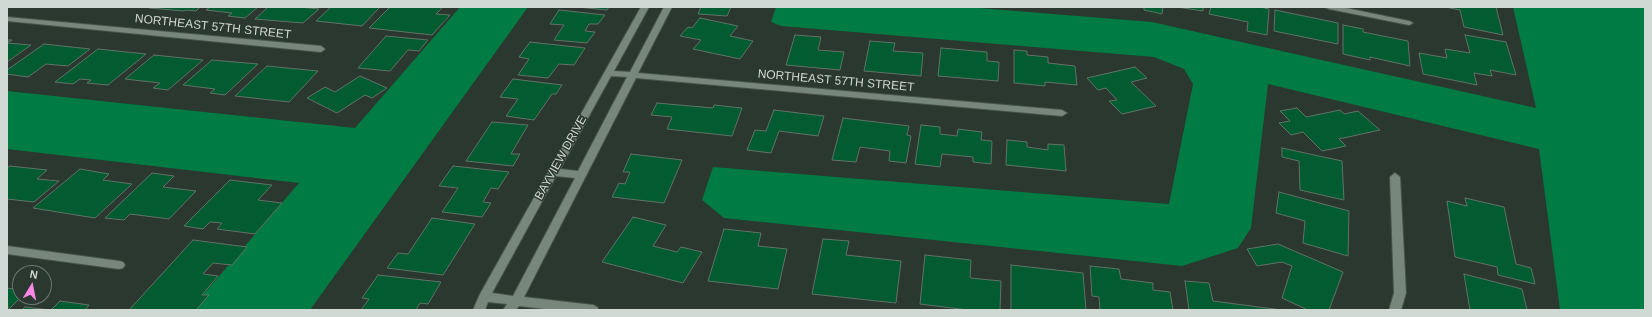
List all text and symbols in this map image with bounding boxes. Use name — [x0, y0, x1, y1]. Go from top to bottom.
street label: NORTHEAST 57TH STREET — [134, 12, 292, 42]
street label: NORTHEAST 57TH STREET — [757, 67, 915, 95]
street label: BAYVIEW DRIVE — [532, 113, 590, 203]
north arrow — [12, 265, 52, 305]
text: N — [29, 268, 39, 281]

